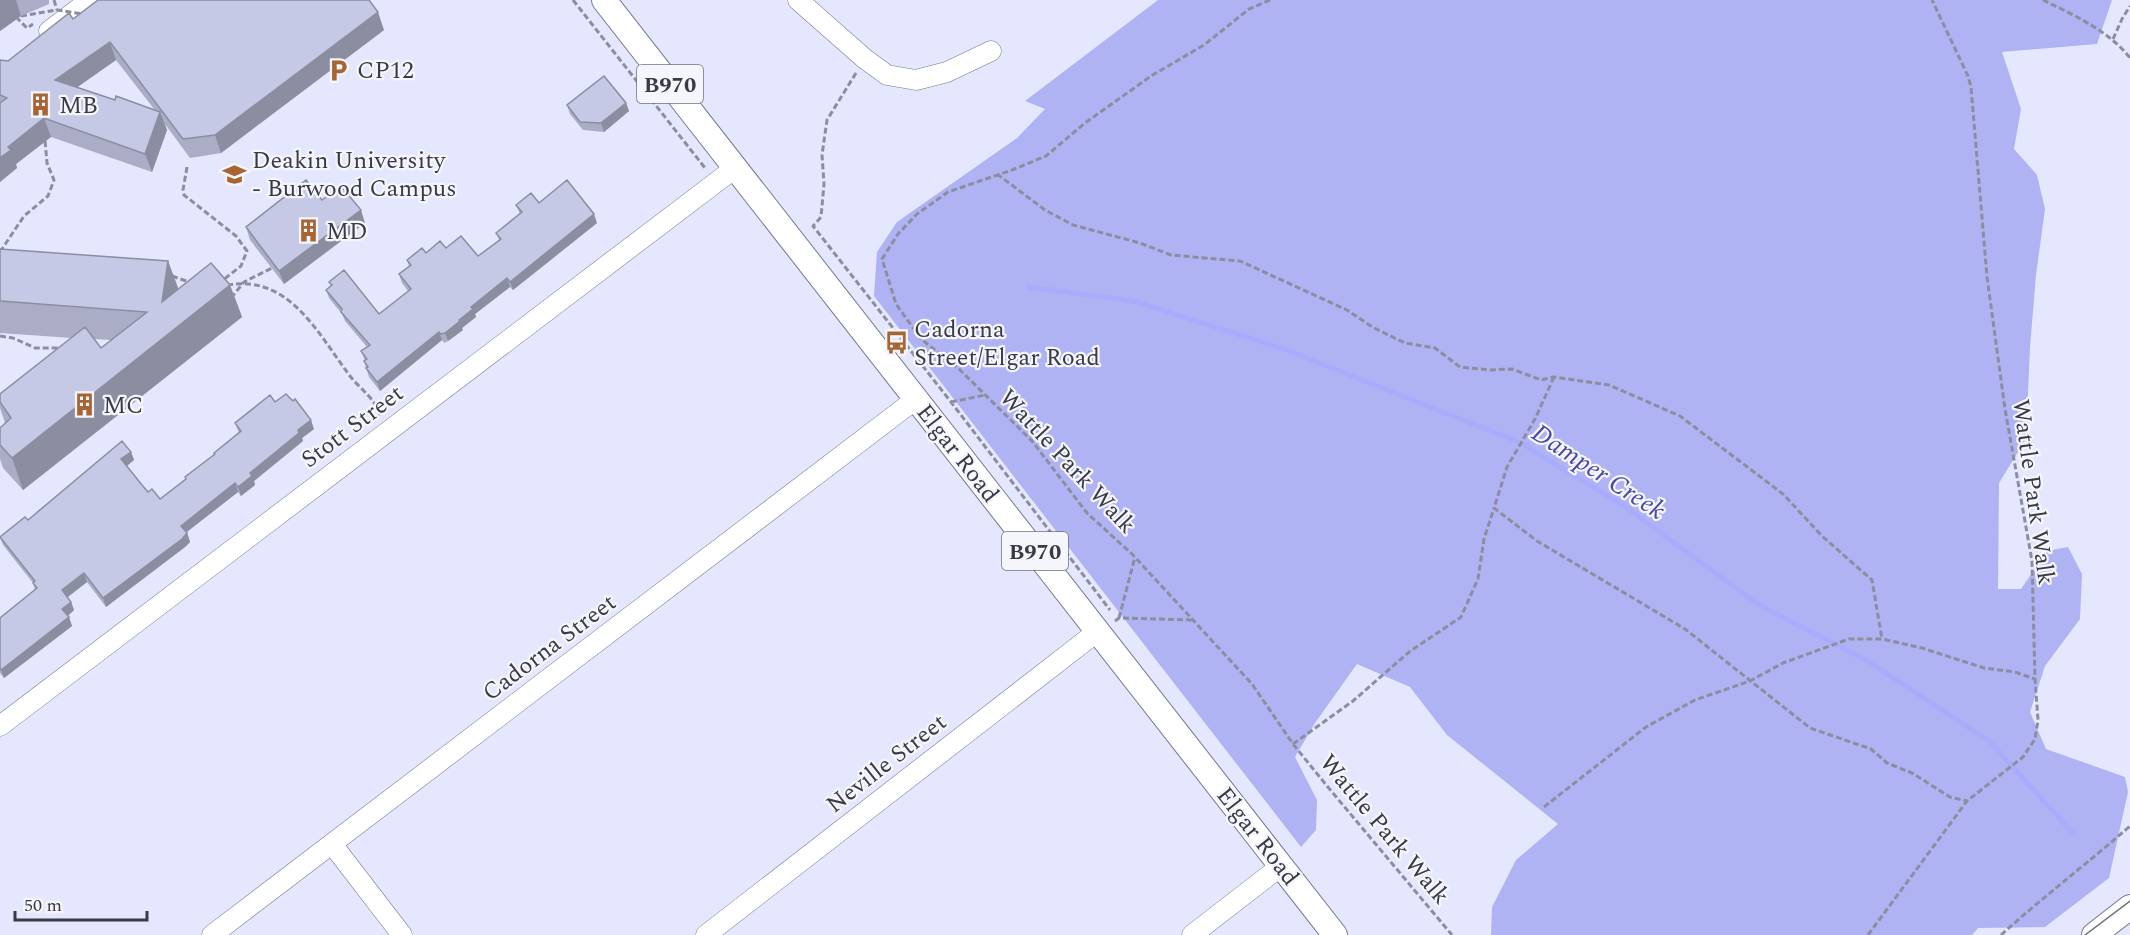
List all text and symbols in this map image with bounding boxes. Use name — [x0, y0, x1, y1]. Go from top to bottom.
place label: CP12 — [357, 53, 414, 89]
parking icon: CP12 — [326, 57, 352, 83]
road number: B970 — [637, 65, 703, 103]
place label: MB — [59, 88, 98, 124]
building icon: MB — [28, 92, 54, 118]
place label: Deakin University - Burwood Campus — [252, 143, 457, 207]
school or university icon: Deakin University - Burwood Campus — [221, 161, 247, 187]
place label: MD — [326, 214, 368, 250]
building icon: MD — [295, 218, 321, 244]
place label: Cadorna Street/Elgar Road — [914, 312, 1100, 376]
bus stop icon: Cadorna Street/Elgar Road — [883, 330, 909, 356]
street label: Stott Street — [294, 376, 412, 477]
street label: Wattle Park Walk — [990, 381, 1144, 542]
place label: MC — [103, 388, 143, 424]
building icon: MC — [72, 392, 98, 418]
street label: Elgar Road — [907, 396, 1007, 511]
street label: Wattle Park Walk — [2002, 397, 2064, 587]
water label: Damper Creek — [1523, 413, 1673, 530]
road number: B970 — [1002, 532, 1068, 570]
street label: Cadorna Street — [475, 585, 624, 710]
street label: Neville Street — [819, 705, 955, 822]
street label: Wattle Park Walk — [1310, 746, 1458, 913]
street label: Elgar Road — [1207, 779, 1307, 894]
scale bar — [15, 884, 147, 922]
text: 50 m — [24, 892, 62, 919]

